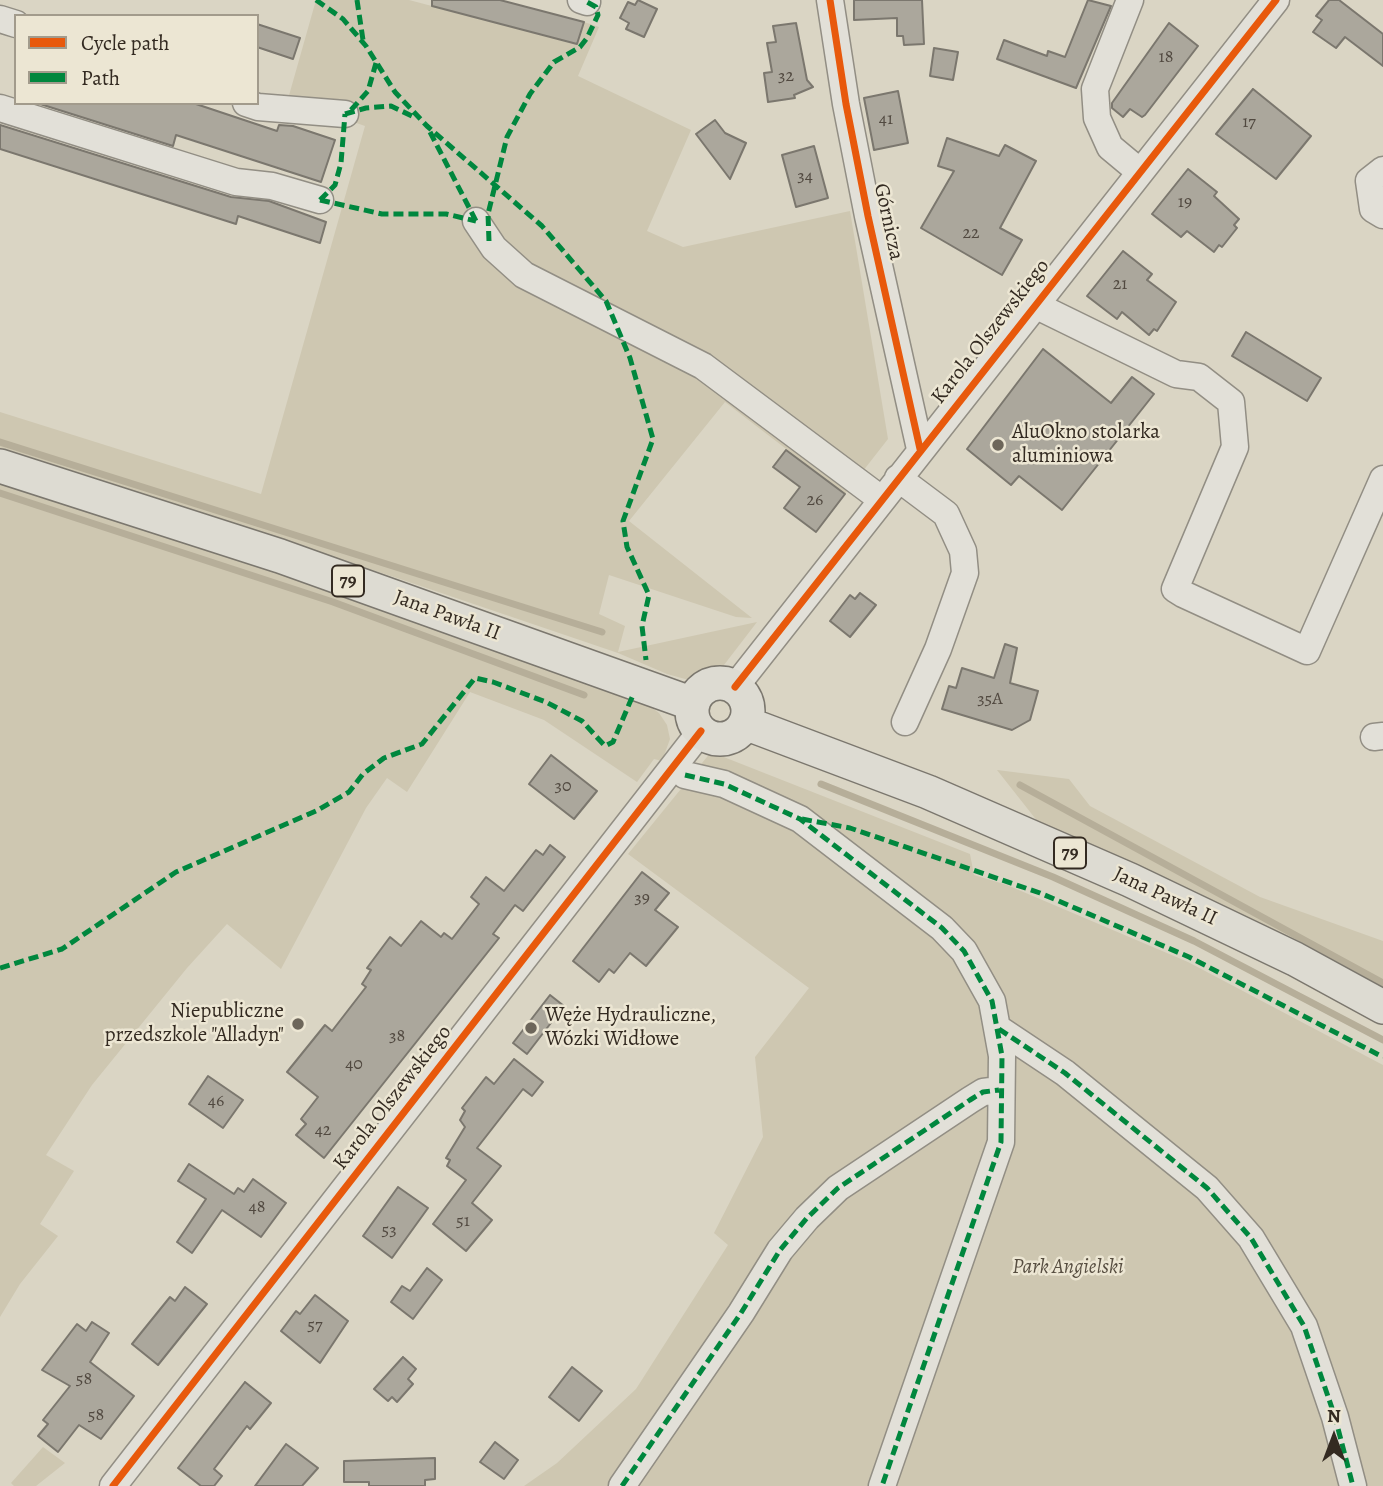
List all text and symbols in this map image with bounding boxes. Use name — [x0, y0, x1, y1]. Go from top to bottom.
legend — [14, 14, 259, 105]
text: Cycle path — [81, 29, 170, 57]
house number: 18 — [1159, 47, 1173, 69]
text: Path — [81, 64, 120, 92]
house number: 32 — [778, 66, 794, 88]
house number: 41 — [879, 109, 893, 131]
house number: 17 — [1242, 112, 1256, 134]
house number: 34 — [797, 166, 813, 188]
street label: Górnicza — [868, 181, 908, 263]
house number: 19 — [1178, 192, 1192, 214]
house number: 22 — [962, 223, 980, 245]
street label: Karola Olszewskiego — [927, 254, 1055, 410]
house number: 21 — [1113, 274, 1127, 296]
place label: AluOkno stolarka aluminiowa — [1012, 420, 1160, 470]
marker: AluOkno stolarka aluminiowa — [990, 437, 1006, 453]
house number: 26 — [807, 490, 823, 512]
road number: 79 — [332, 566, 364, 596]
street label: Jana Pawła II — [390, 585, 504, 647]
house number: 35A — [977, 689, 1003, 711]
house number: 30 — [554, 776, 572, 798]
road number: 79 — [1054, 838, 1086, 868]
street label: Jana Pawła II — [1109, 862, 1221, 932]
house number: 39 — [634, 888, 650, 910]
place label: Niepubliczne przedszkole "Alladyn" — [104, 999, 284, 1049]
place label: Węże Hydrauliczne, Wózki Widłowe — [545, 1003, 716, 1053]
marker: Niepubliczne przedszkole "Alladyn" — [290, 1016, 306, 1032]
street label: Karola Olszewskiego — [329, 1020, 457, 1176]
marker: Węże Hydrauliczne, Wózki Widłowe — [523, 1020, 539, 1036]
house number: 38 — [389, 1026, 405, 1048]
house number: 40 — [345, 1054, 363, 1076]
house number: 46 — [208, 1091, 224, 1113]
house number: 42 — [315, 1120, 331, 1142]
house number: 48 — [249, 1197, 265, 1219]
house number: 51 — [456, 1211, 470, 1233]
house number: 53 — [381, 1220, 397, 1242]
park label: Park Angielski — [1012, 1255, 1124, 1281]
house number: 57 — [307, 1315, 323, 1337]
house number: 58 — [76, 1369, 92, 1391]
north arrow — [1299, 1402, 1369, 1472]
text: N — [1327, 1403, 1341, 1429]
house number: 58 — [88, 1405, 104, 1427]

